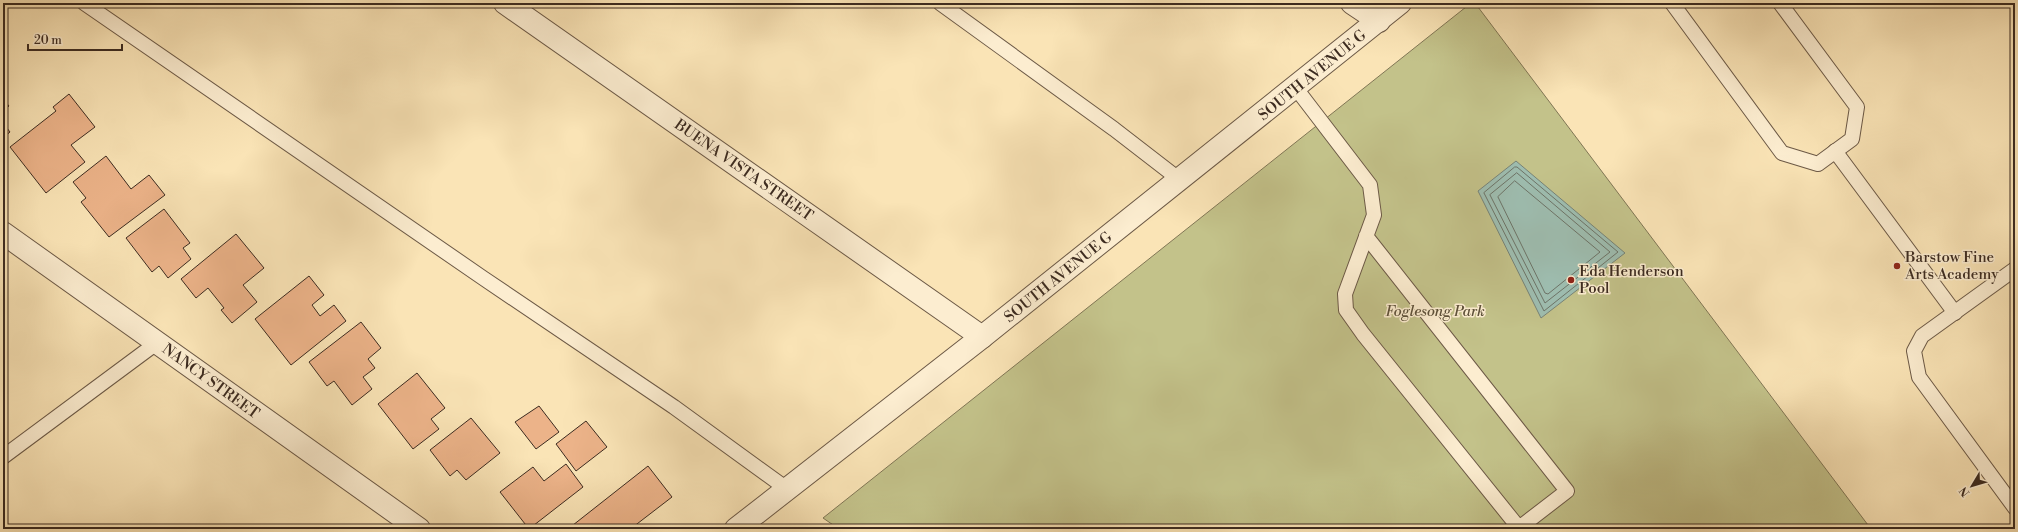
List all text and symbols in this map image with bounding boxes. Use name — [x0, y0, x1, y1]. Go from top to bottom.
scale bar — [28, 26, 122, 52]
street label: SOUTH AVENUE G — [1254, 26, 1370, 125]
text: 20 m — [34, 33, 62, 48]
street label: BUENA VISTA STREET — [670, 115, 817, 226]
street label: SOUTH AVENUE G — [1000, 228, 1116, 327]
place label: Barstow Fine Arts Academy — [1904, 248, 1999, 284]
marker: Barstow Fine Arts Academy — [1892, 261, 1902, 271]
place label: Eda Henderson Pool — [1579, 262, 1684, 298]
marker: Eda Henderson Pool — [1566, 275, 1576, 285]
park label: Foglesong Park — [1385, 302, 1485, 321]
street label: NANCY STREET — [158, 340, 263, 423]
north arrow — [1952, 466, 1992, 506]
text: N — [1957, 484, 1973, 499]

